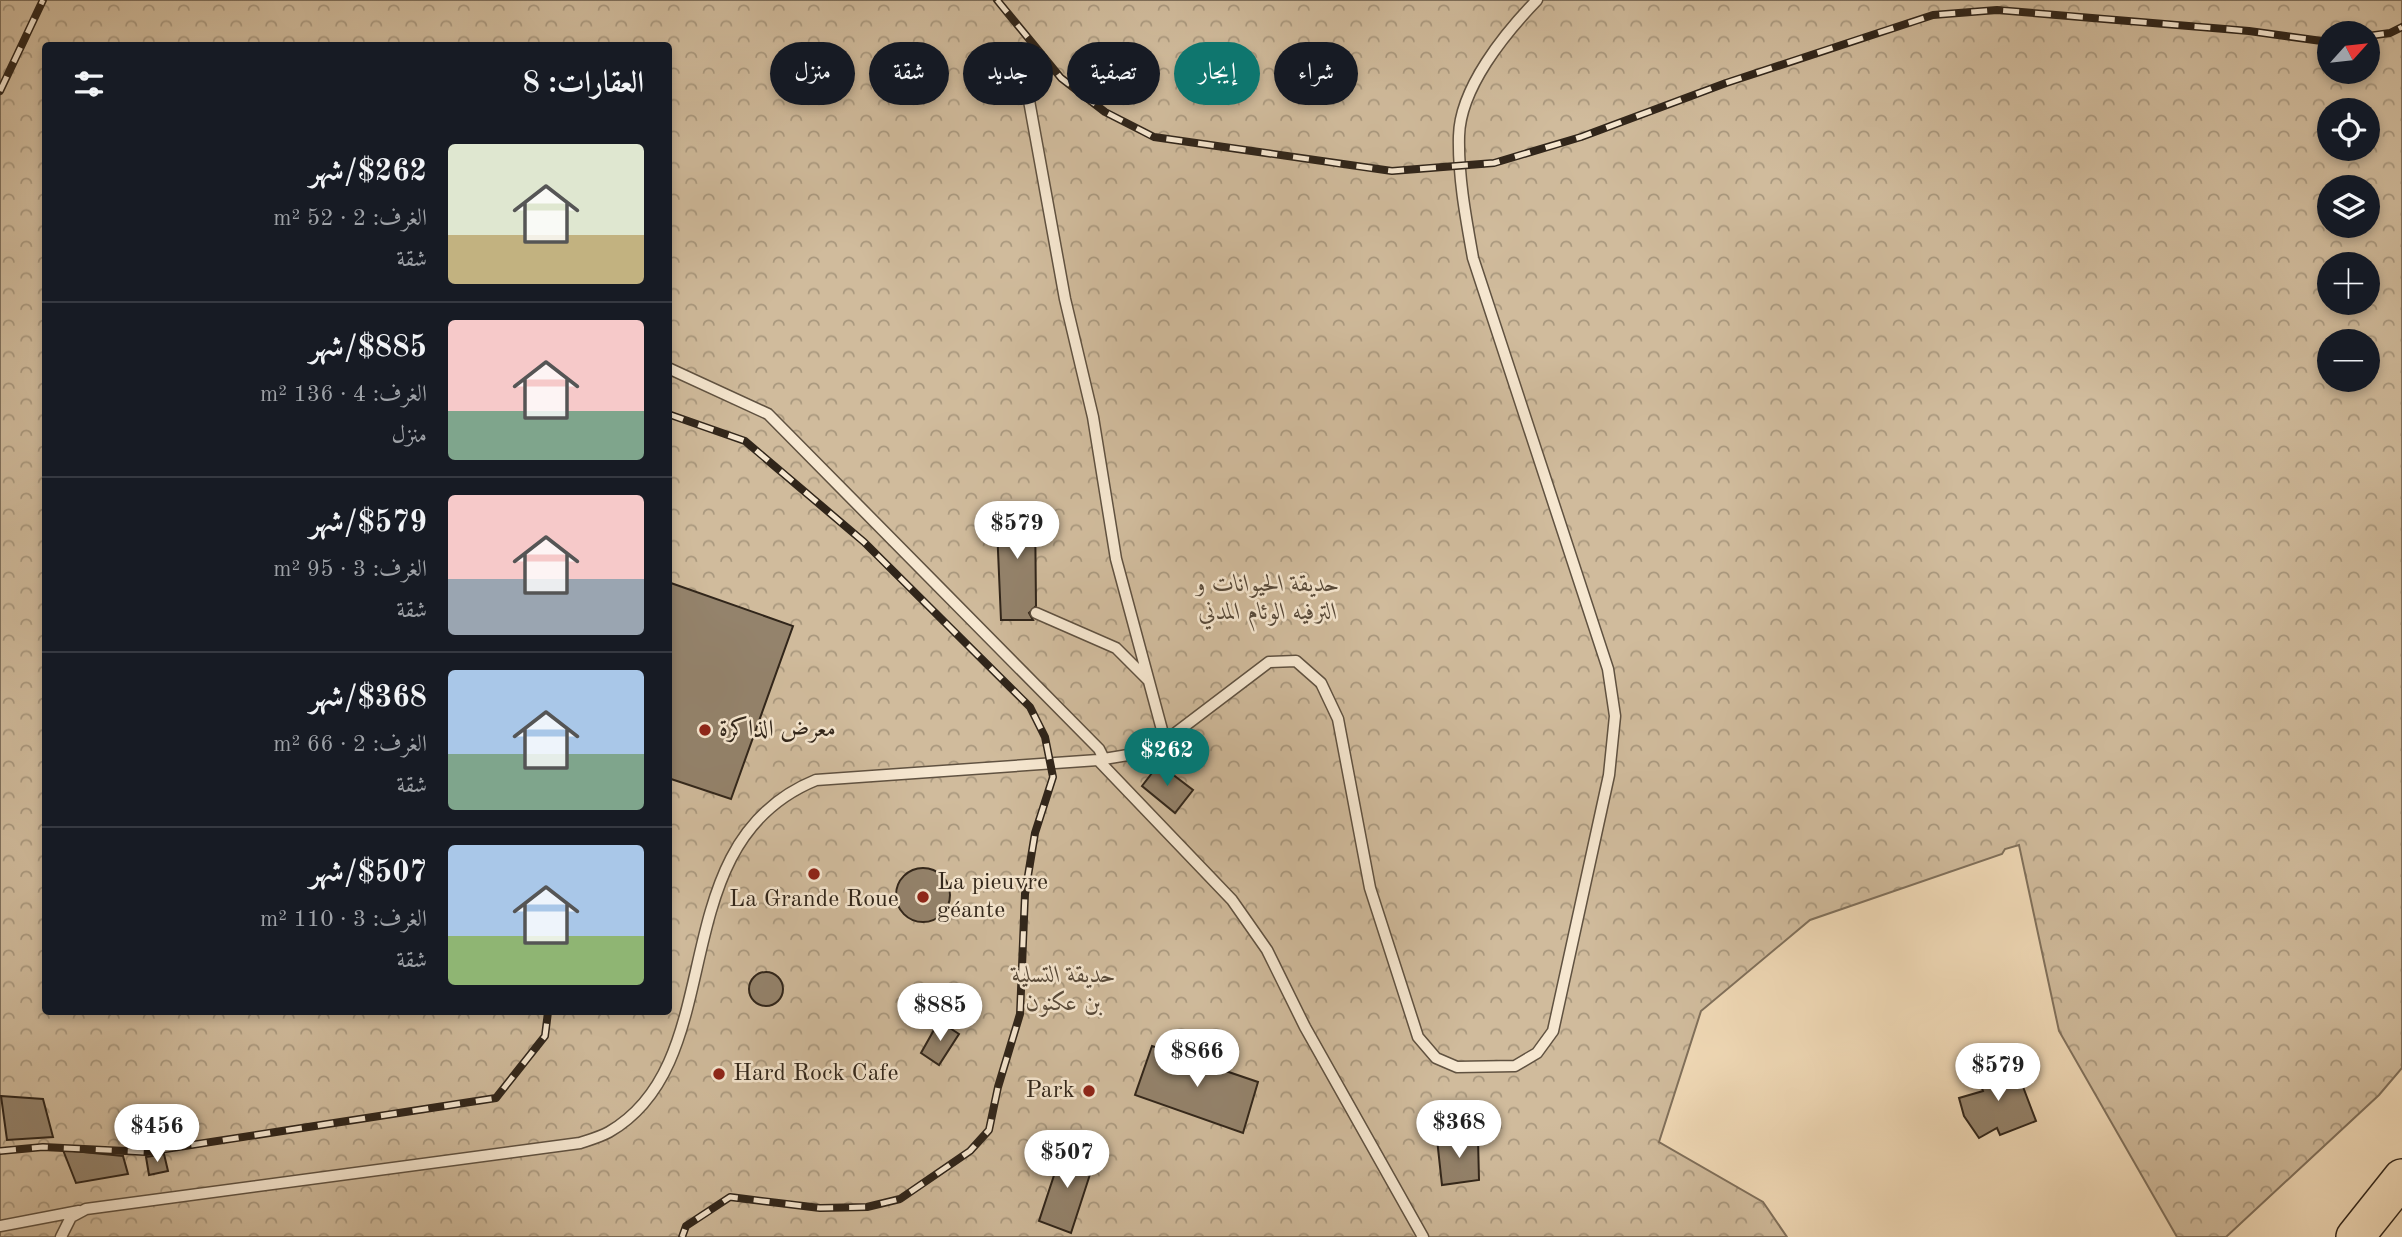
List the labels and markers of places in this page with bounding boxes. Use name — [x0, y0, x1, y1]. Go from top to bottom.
pin: $579 — [976, 502, 1058, 561]
place label: معرض الذاكرة — [719, 715, 836, 743]
marker: معرض الذاكرة — [697, 722, 713, 738]
pin: $262 — [1126, 728, 1208, 788]
marker: La Grande Roue — [806, 866, 822, 882]
place label: La pieuvre géante — [937, 871, 1048, 923]
place label: La Grande Roue — [729, 888, 899, 912]
marker: La pieuvre géante — [915, 889, 931, 905]
pin: $885 — [899, 984, 981, 1043]
pin: $866 — [1156, 1030, 1238, 1089]
pin: $579 — [1957, 1044, 2039, 1103]
place label: Hard Rock Cafe — [733, 1062, 899, 1086]
marker: Hard Rock Cafe — [711, 1066, 727, 1082]
place label: Park — [1026, 1079, 1075, 1103]
marker: Park — [1081, 1083, 1097, 1099]
pin: $368 — [1418, 1100, 1500, 1160]
pin: $456 — [116, 1104, 198, 1164]
pin: $507 — [1026, 1130, 1108, 1190]

